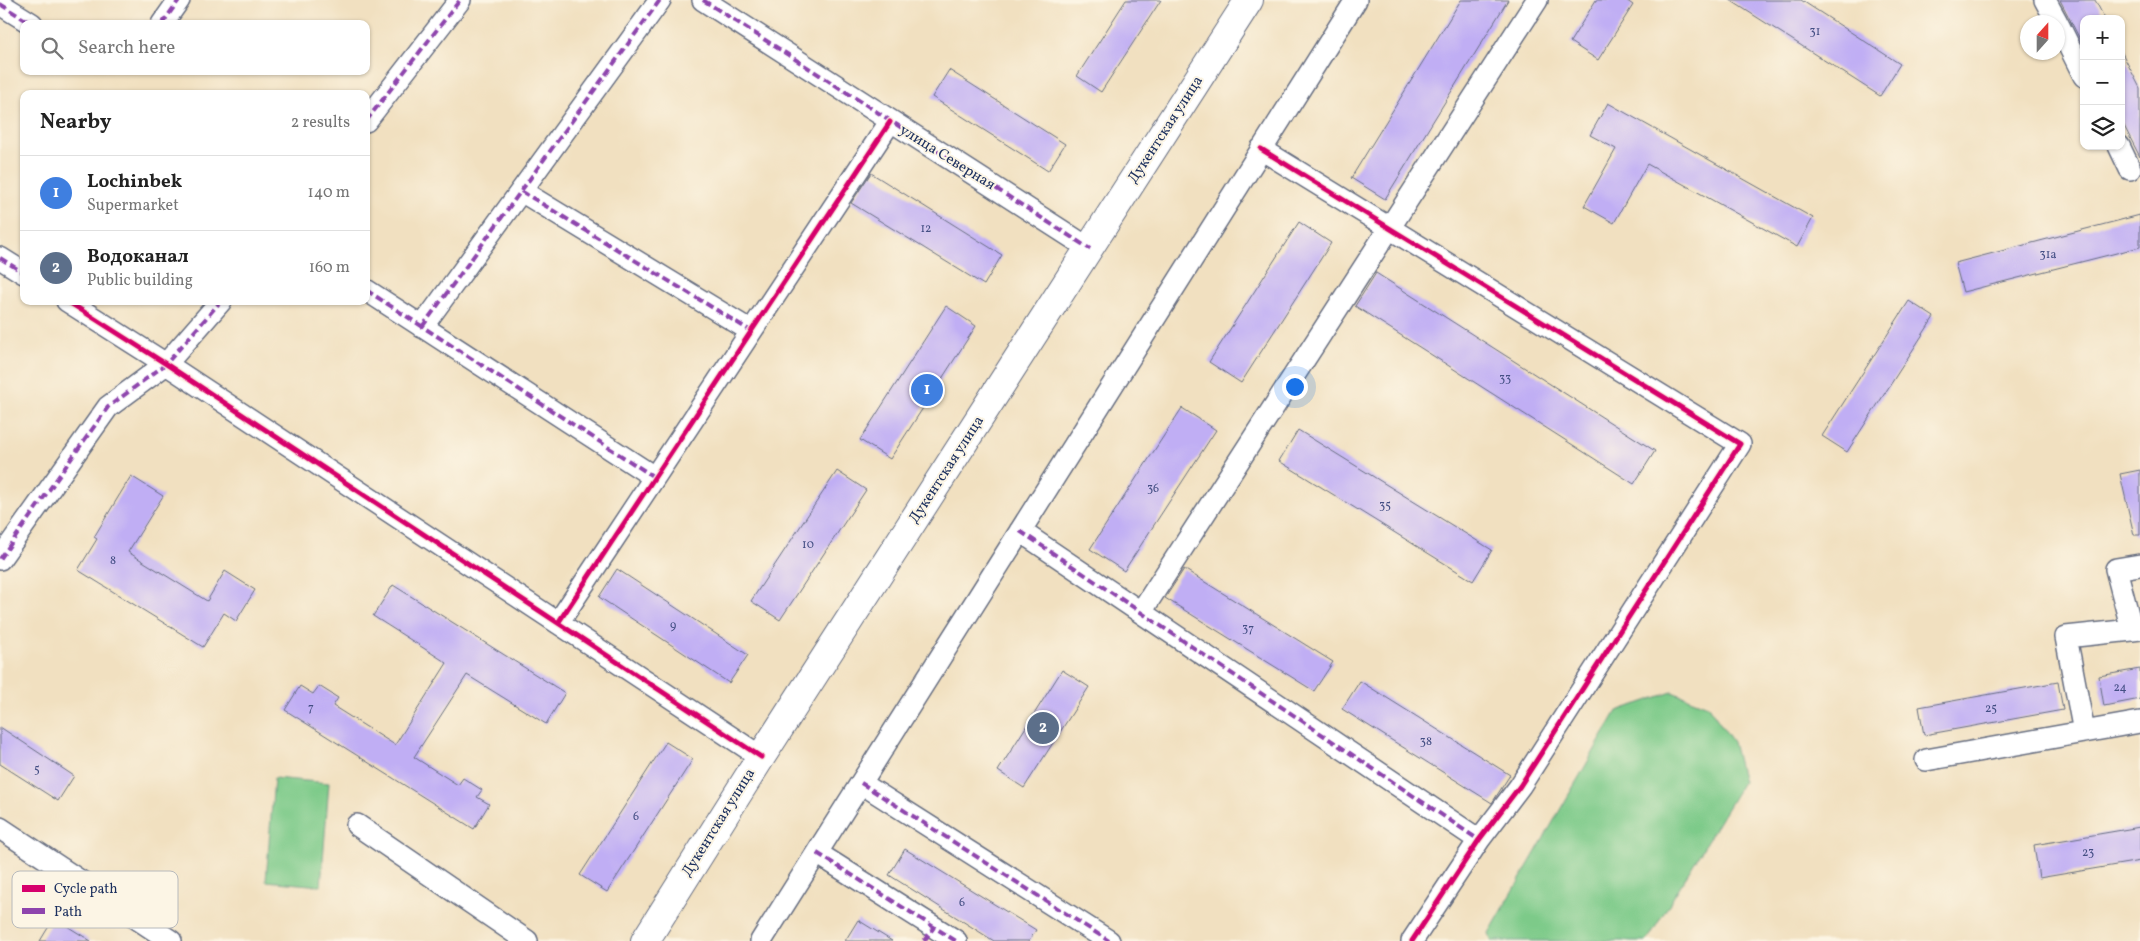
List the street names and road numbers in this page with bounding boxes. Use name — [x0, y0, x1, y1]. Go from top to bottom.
street label: Дукентская улица — [1123, 72, 1209, 188]
street label: улица Северная — [895, 120, 999, 196]
street label: Дукентская улица — [904, 412, 990, 528]
street label: Дукентская улица — [677, 765, 761, 881]

